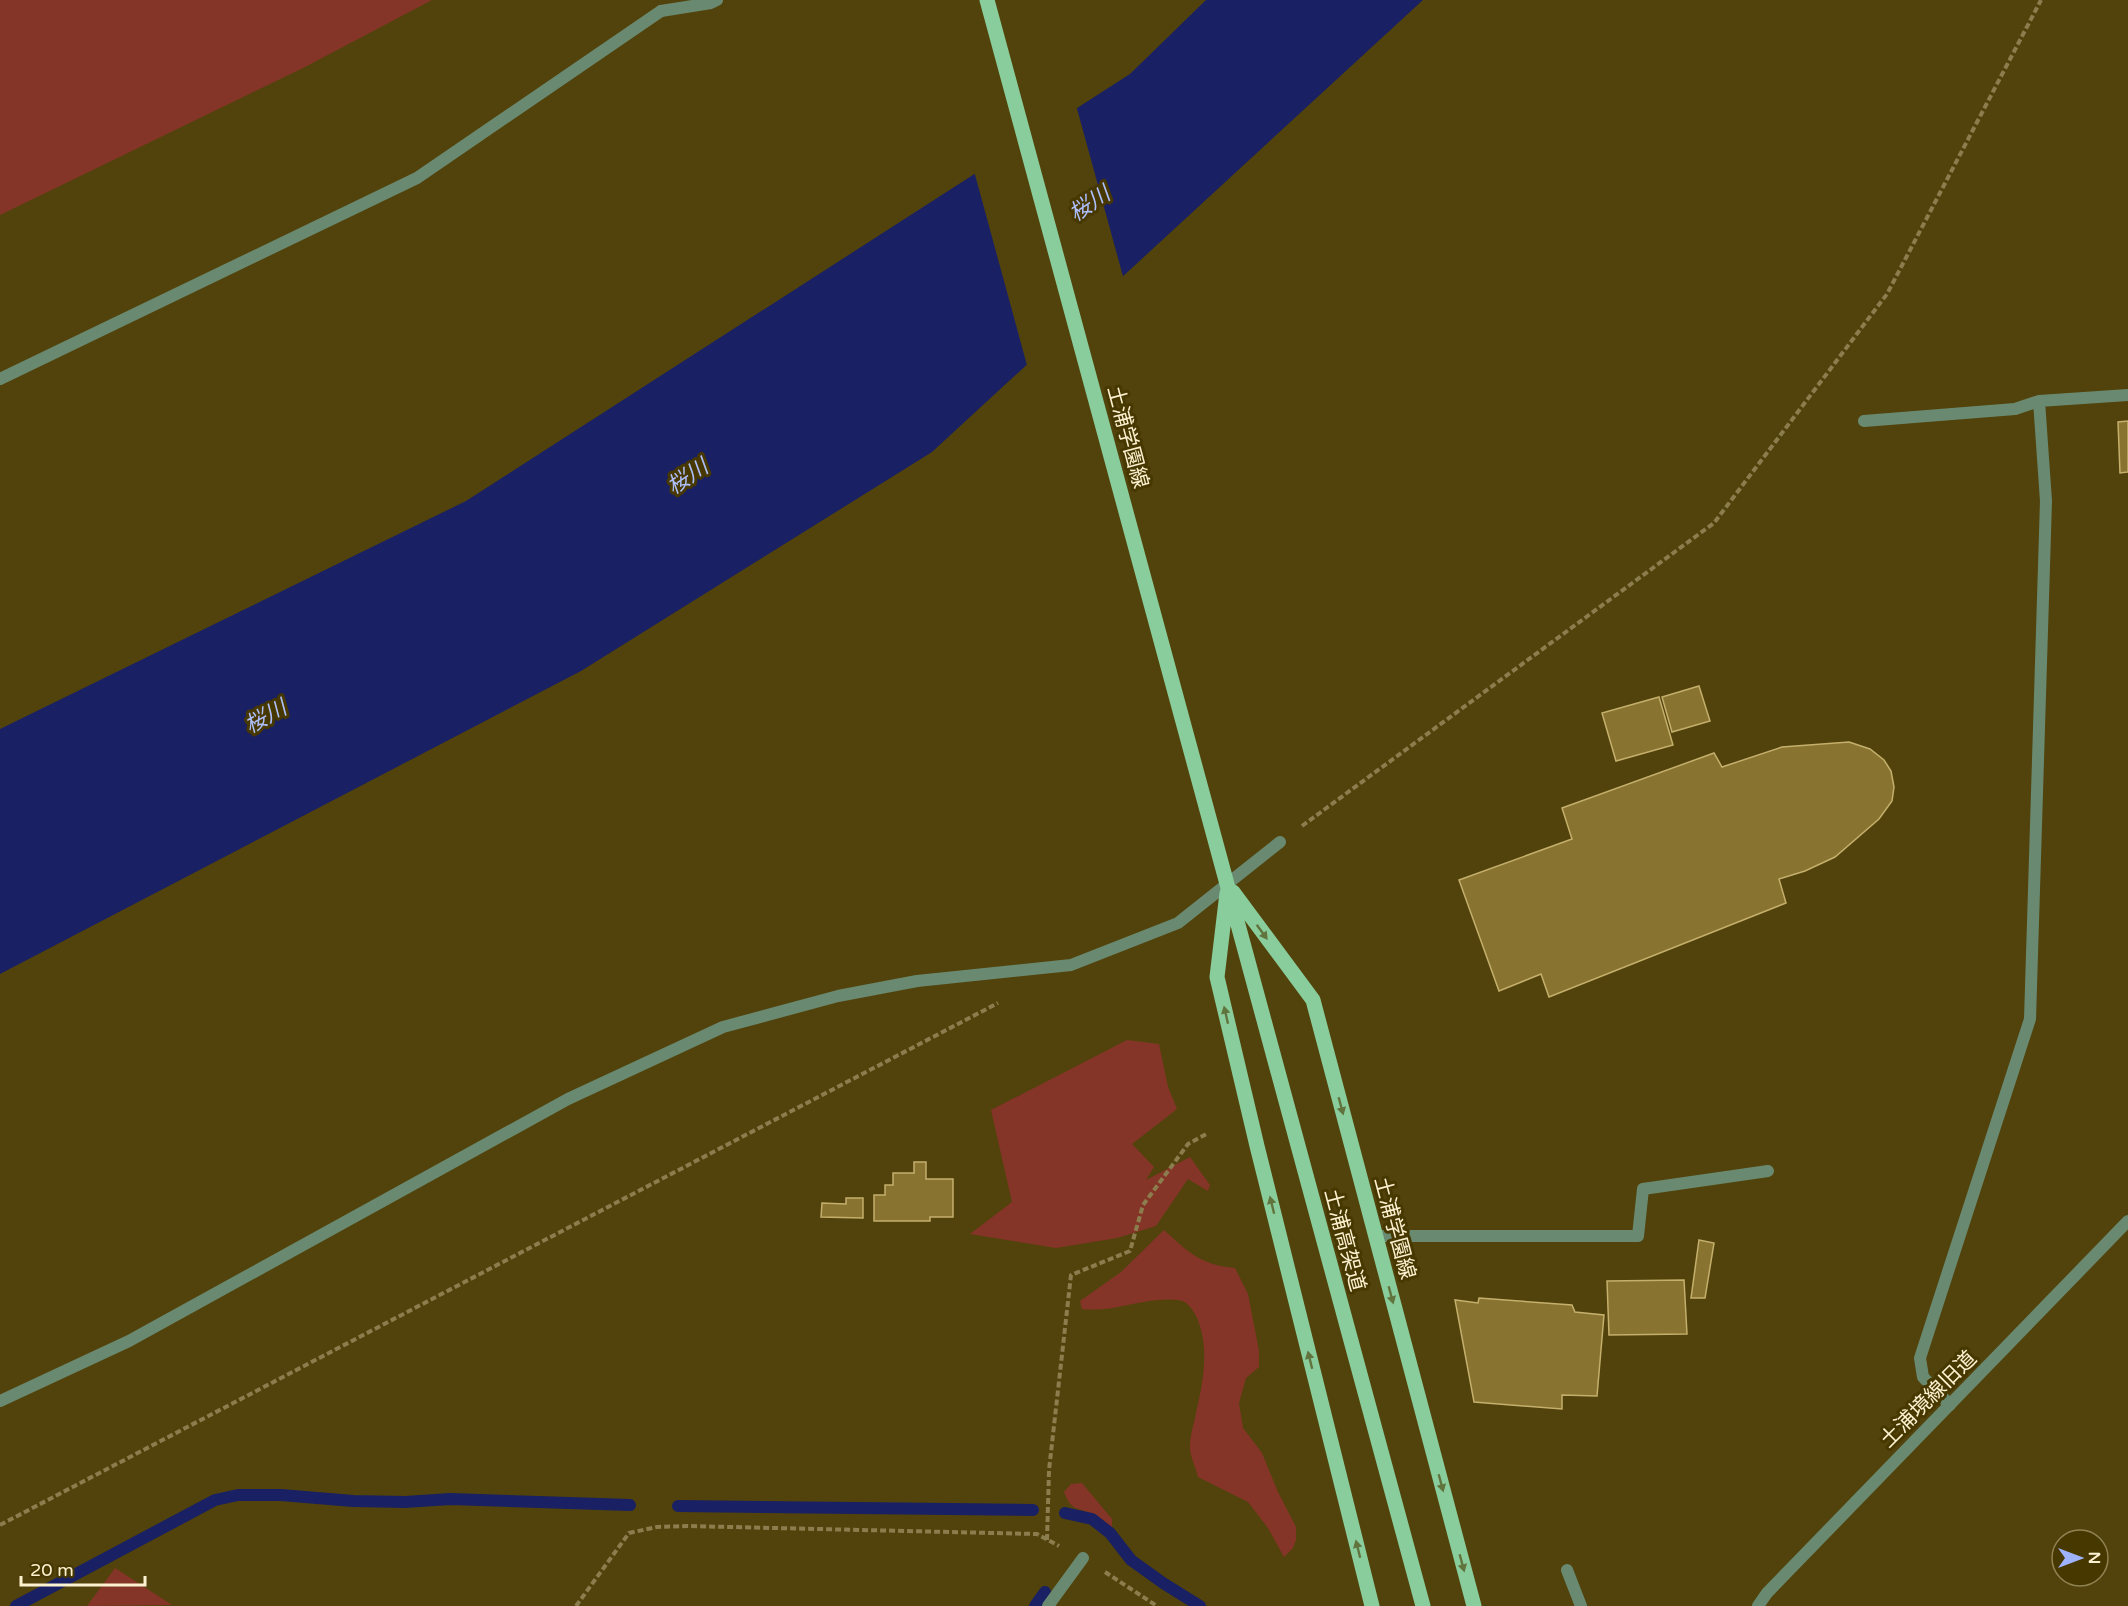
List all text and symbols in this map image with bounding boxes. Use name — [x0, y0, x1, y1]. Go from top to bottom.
water label: 桜川 — [1064, 180, 1117, 227]
street label: 土浦学園線 — [1102, 383, 1153, 491]
water label: 桜川 — [662, 453, 715, 500]
water label: 桜川 — [240, 694, 293, 739]
one-way arrow — [1256, 924, 1268, 939]
one-way arrow — [1221, 1006, 1231, 1024]
one-way arrow — [1337, 1098, 1346, 1116]
street label: 土浦学園線 — [1369, 1174, 1420, 1282]
street label: 土浦高架道 — [1319, 1186, 1370, 1294]
one-way arrow — [1266, 1196, 1276, 1214]
one-way arrow — [1387, 1286, 1396, 1304]
street label: 土浦境線旧道 — [1875, 1346, 1982, 1453]
one-way arrow — [1305, 1351, 1315, 1369]
one-way arrow — [1437, 1475, 1446, 1493]
north arrow — [2050, 1528, 2110, 1588]
one-way arrow — [1352, 1540, 1362, 1558]
scale bar — [21, 1549, 146, 1587]
text: N — [2084, 1552, 2104, 1564]
one-way arrow — [1458, 1554, 1468, 1573]
text: 20 m — [30, 1559, 74, 1581]

